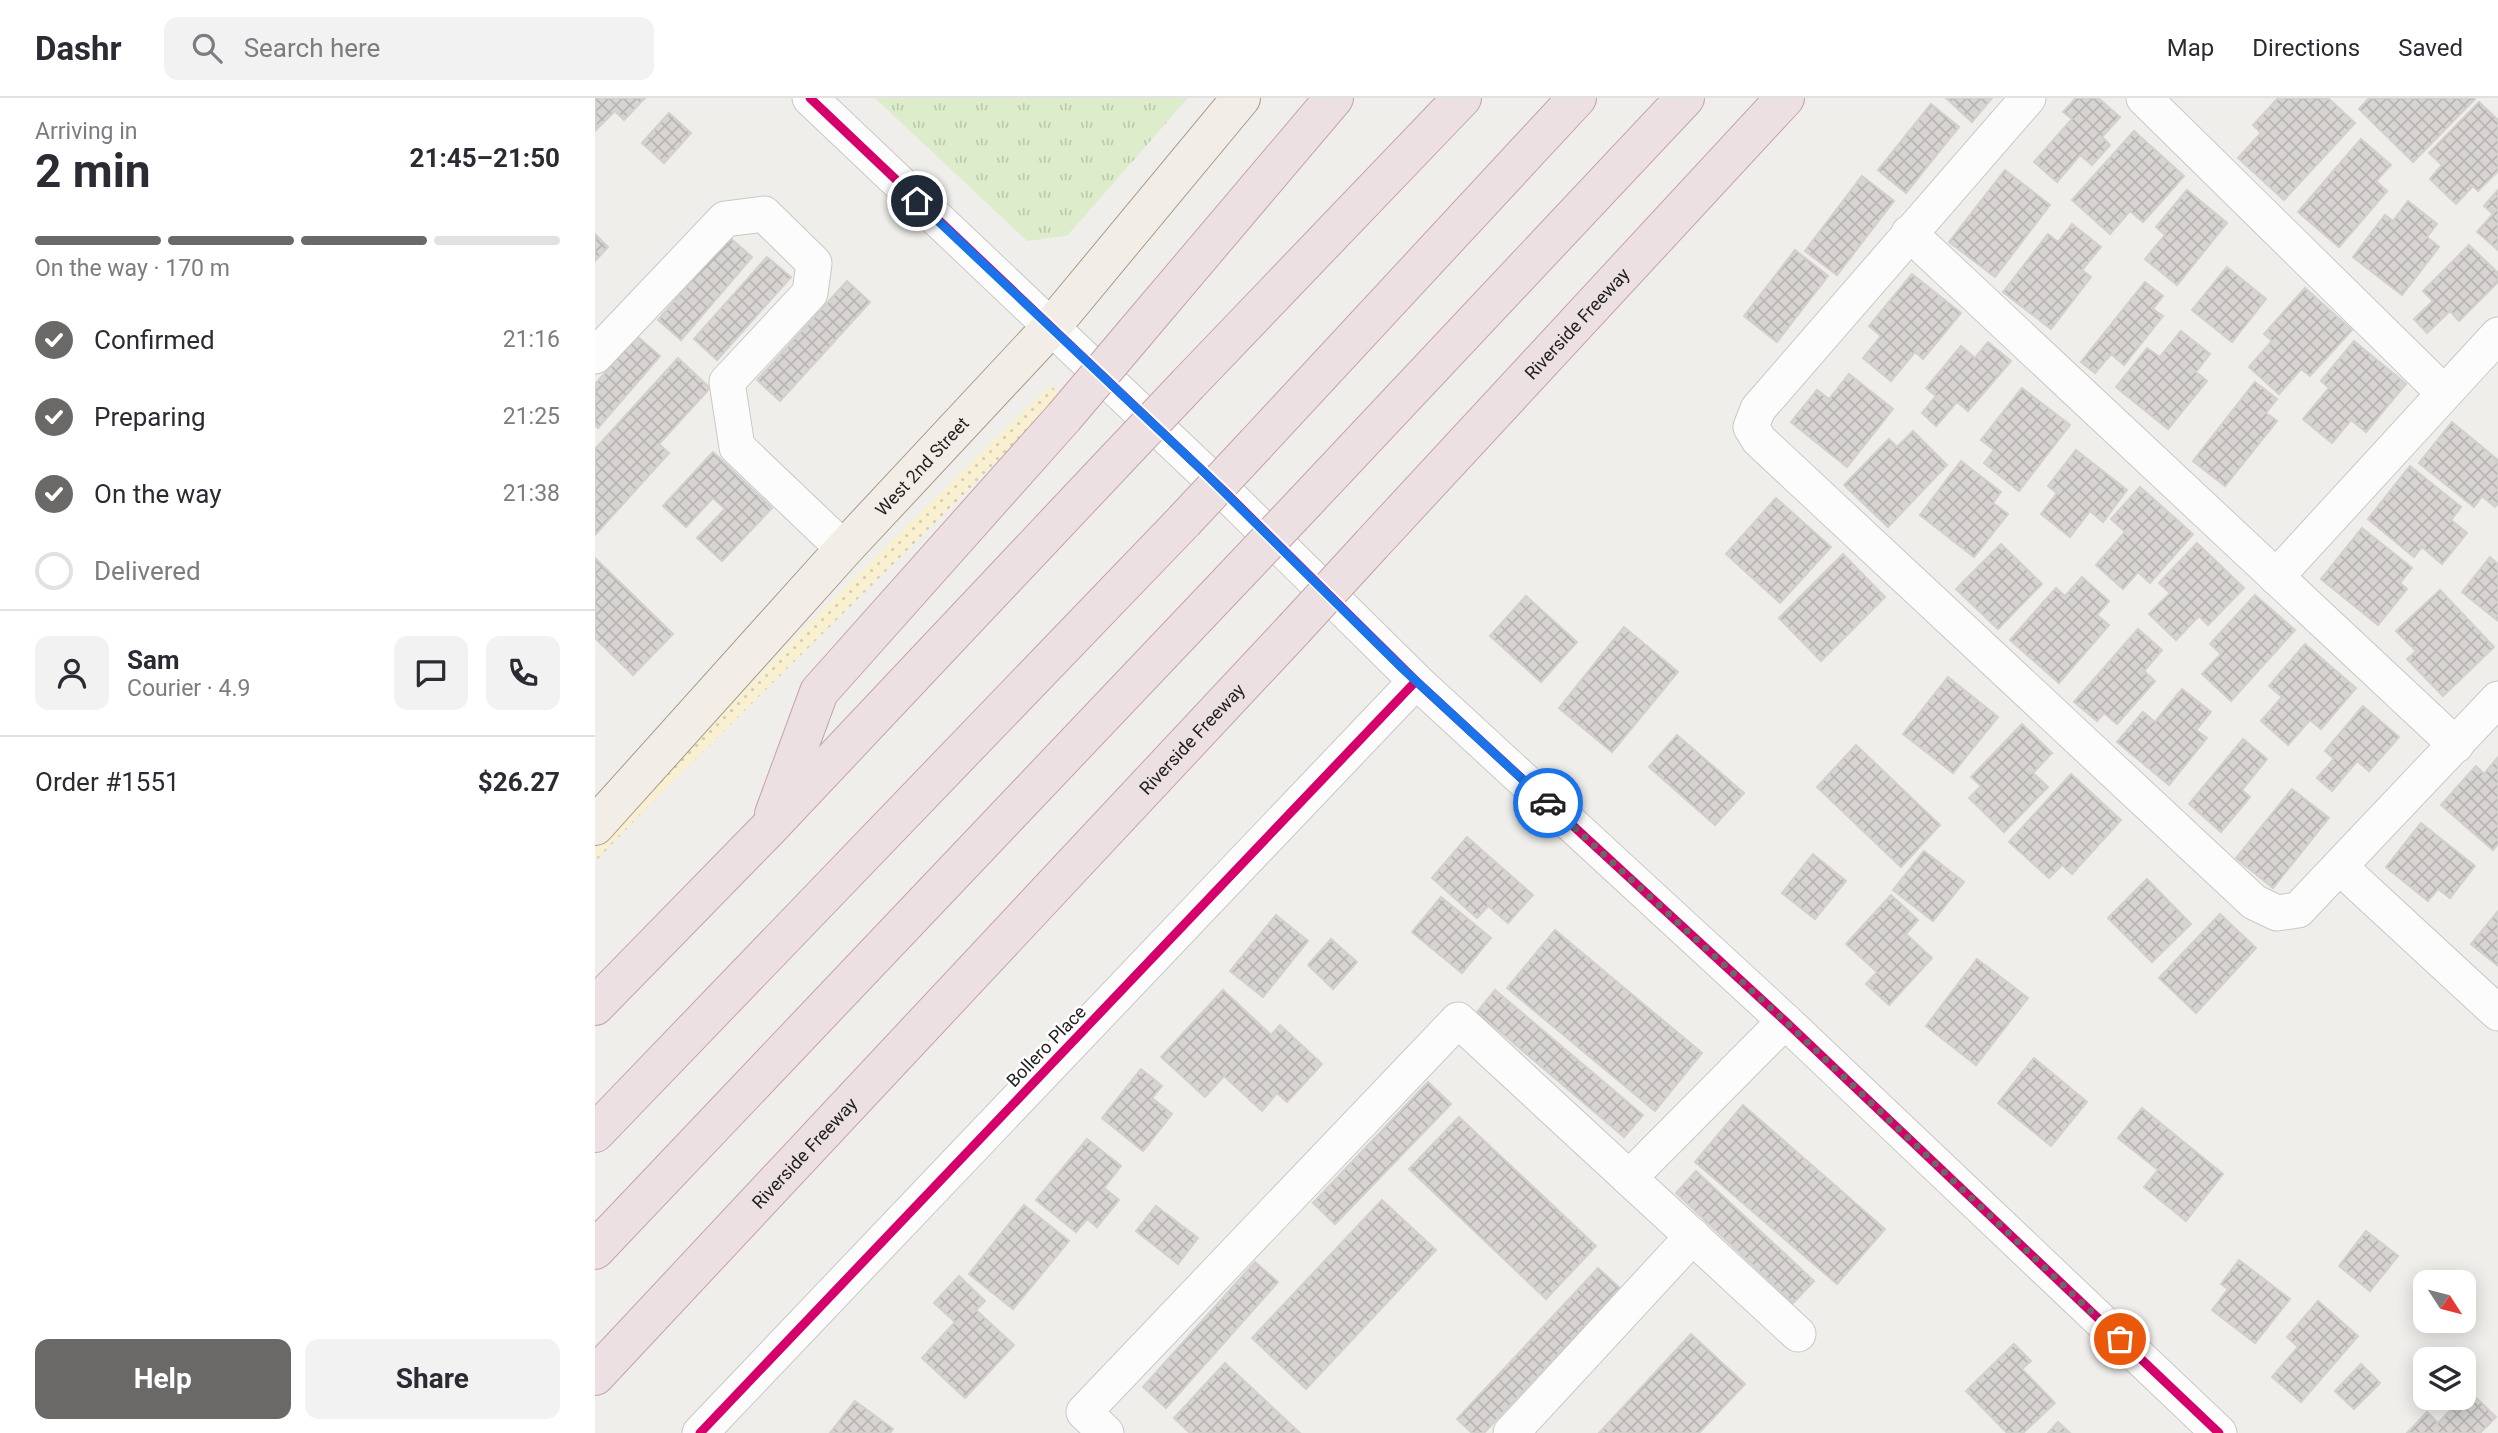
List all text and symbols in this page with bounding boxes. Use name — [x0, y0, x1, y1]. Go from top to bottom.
search box — [164, 17, 654, 80]
text: Dashr — [35, 29, 122, 68]
icon: search — [188, 29, 226, 67]
text: Search here — [244, 33, 380, 63]
text: Map — [2167, 34, 2214, 62]
text: Directions — [2252, 34, 2360, 62]
text: Saved — [2398, 34, 2463, 62]
text: Arriving in — [35, 118, 138, 145]
text: 21:45–21:50 — [410, 143, 560, 173]
text: 2 min — [35, 144, 151, 198]
pin — [887, 171, 947, 231]
icon: home — [898, 182, 936, 220]
text: On the way · 170 m — [35, 255, 230, 282]
street label: Riverside Freeway — [1520, 263, 1633, 383]
icon: check — [35, 321, 73, 359]
text: Confirmed — [94, 325, 215, 355]
text: 21:16 — [503, 326, 560, 353]
icon: check — [35, 398, 73, 436]
text: Preparing — [94, 402, 206, 432]
text: 21:25 — [503, 403, 560, 430]
street label: West 2nd Street — [870, 412, 973, 520]
icon: check — [35, 475, 73, 513]
text: On the way — [94, 479, 222, 509]
text: 21:38 — [503, 480, 560, 507]
text: Delivered — [94, 556, 201, 586]
button: person — [35, 636, 109, 710]
button: chat — [394, 636, 468, 710]
button: phone — [486, 636, 560, 710]
text: Sam — [127, 645, 179, 675]
text: Courier · 4.9 — [127, 675, 250, 702]
street label: Riverside Freeway — [1135, 678, 1249, 798]
text: Order #1551 — [35, 767, 180, 797]
text: $26.27 — [478, 767, 560, 797]
courier — [1513, 768, 1583, 838]
icon: car — [1529, 784, 1567, 822]
street label: Bollero Place — [1002, 1001, 1090, 1091]
street label: Riverside Freeway — [747, 1092, 861, 1212]
north arrow — [2413, 1270, 2476, 1334]
map controls — [2413, 1270, 2476, 1410]
pin — [2090, 1309, 2150, 1369]
icon: bag — [2101, 1320, 2139, 1358]
button: Help — [35, 1339, 291, 1419]
button: Share — [305, 1339, 560, 1419]
button: layers — [2413, 1347, 2476, 1410]

